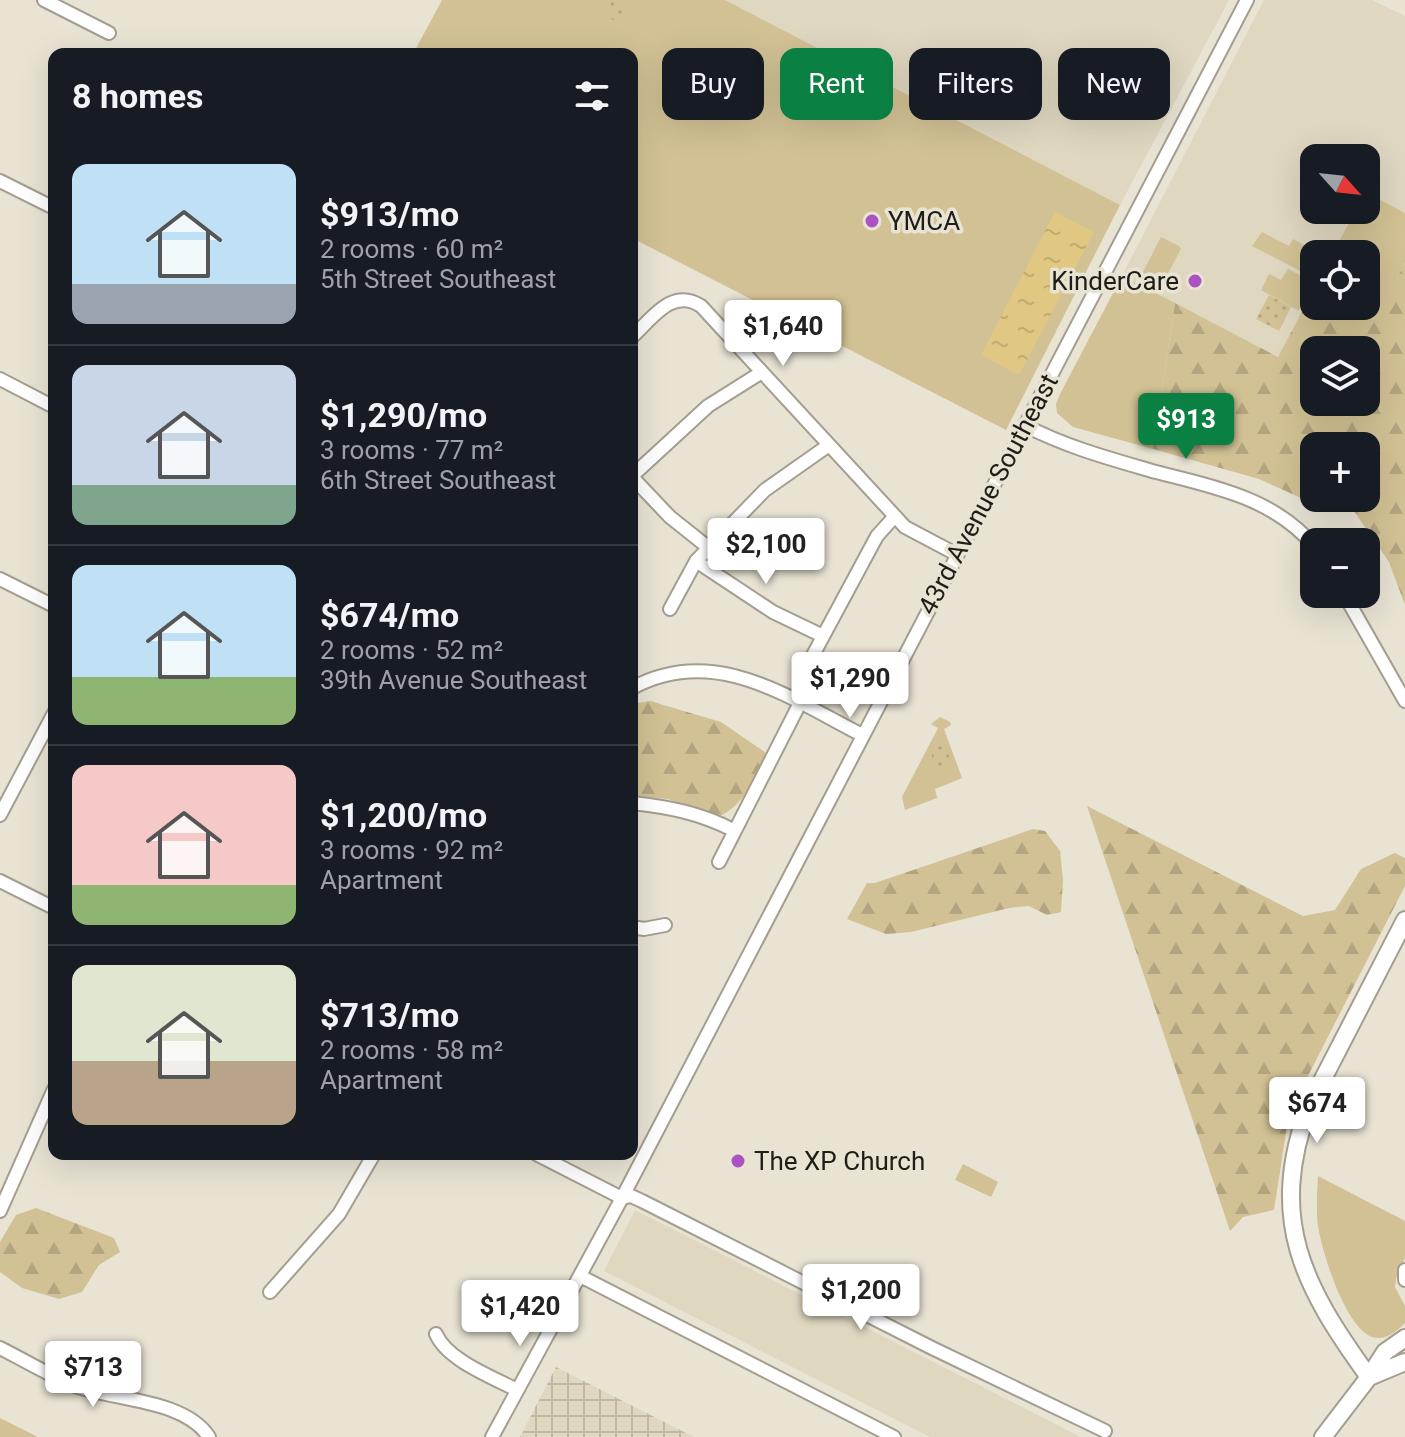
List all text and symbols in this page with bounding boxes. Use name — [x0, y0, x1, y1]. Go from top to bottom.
chip: Buy — [662, 48, 764, 120]
chip: Rent — [780, 48, 893, 120]
chip: Filters — [909, 48, 1042, 120]
chip: New — [1058, 48, 1170, 120]
icon: filters — [570, 74, 614, 118]
text: 8 homes — [72, 76, 203, 116]
north arrow — [1300, 144, 1380, 224]
map controls — [1300, 144, 1380, 608]
text: $913/mo — [320, 194, 459, 234]
icon: home — [136, 196, 232, 292]
place label: YMCA — [888, 206, 960, 236]
marker: YMCA — [863, 212, 881, 230]
text: 2 rooms · 60 m² — [320, 234, 503, 264]
button: locate — [1300, 240, 1380, 320]
text: 5th Street Southeast — [320, 264, 556, 294]
place label: KinderCare — [1051, 266, 1179, 296]
marker: KinderCare — [1186, 272, 1204, 290]
pin: $1,640 — [718, 300, 848, 368]
text: $1,640 — [743, 311, 823, 341]
button: layers — [1300, 336, 1380, 416]
street label: 43rd Avenue Southeast — [912, 369, 1064, 619]
pin: $913 — [1139, 393, 1233, 461]
text: $1,290/mo — [320, 395, 487, 435]
icon: home — [136, 397, 232, 493]
text: $913 — [1156, 404, 1216, 434]
button: + — [1300, 432, 1380, 512]
text: 3 rooms · 77 m² — [320, 435, 503, 465]
text: 6th Street Southeast — [320, 465, 556, 495]
pin: $2,100 — [701, 518, 831, 586]
button: − — [1300, 528, 1380, 608]
text: $2,100 — [726, 529, 806, 559]
text: $674/mo — [320, 595, 459, 635]
icon: home — [136, 597, 232, 693]
text: 2 rooms · 52 m² — [320, 635, 503, 665]
pin: $1,290 — [785, 652, 915, 720]
text: $1,290 — [810, 663, 890, 693]
text: 39th Avenue Southeast — [320, 665, 587, 695]
text: $1,200/mo — [320, 795, 487, 835]
icon: home — [136, 797, 232, 893]
text: 3 rooms · 92 m² — [320, 835, 503, 865]
text: Apartment — [320, 865, 443, 895]
text: $713/mo — [320, 995, 459, 1035]
icon: home — [136, 997, 232, 1093]
text: 2 rooms · 58 m² — [320, 1035, 503, 1065]
text: Apartment — [320, 1065, 443, 1095]
pin: $674 — [1270, 1077, 1364, 1145]
text: $674 — [1287, 1088, 1347, 1118]
place label: The XP Church — [754, 1146, 925, 1176]
marker: The XP Church — [729, 1152, 747, 1170]
pin: $1,200 — [796, 1264, 926, 1332]
text: $1,200 — [821, 1275, 901, 1305]
pin: $1,420 — [455, 1280, 585, 1348]
text: $1,420 — [480, 1291, 560, 1321]
pin: $713 — [46, 1341, 140, 1409]
text: $713 — [63, 1352, 123, 1382]

